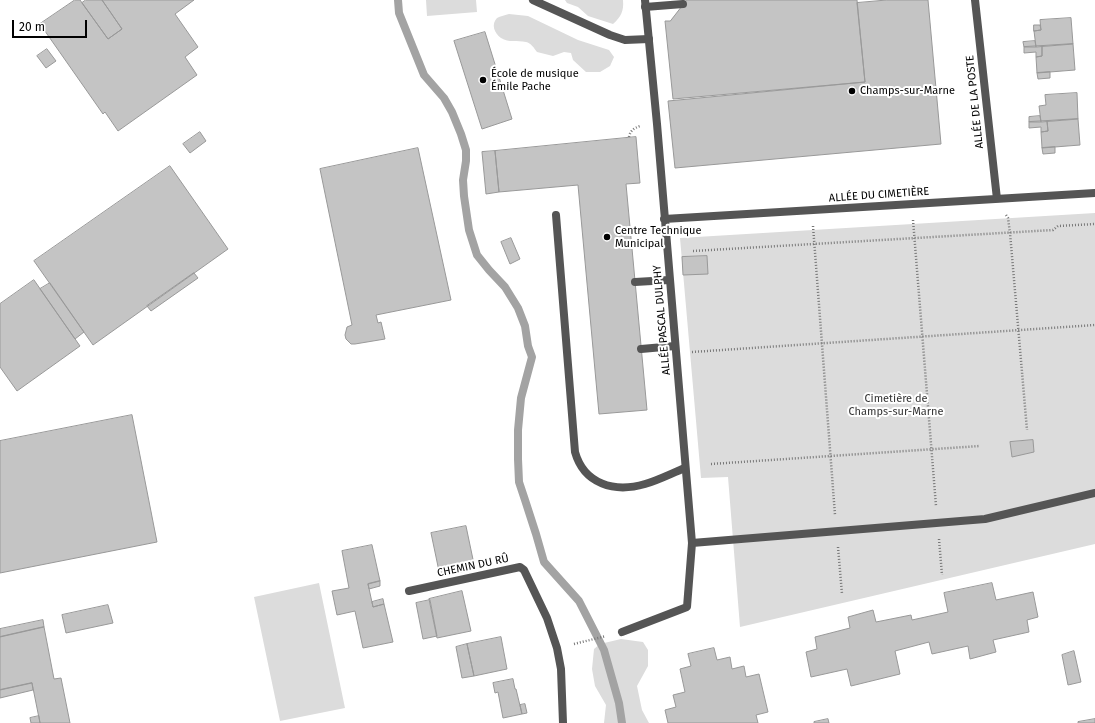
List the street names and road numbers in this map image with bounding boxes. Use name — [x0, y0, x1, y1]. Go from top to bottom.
street label: ALLÉE DE LA POSTE — [964, 55, 986, 149]
street label: ALLÉE DU CIMETIÈRE — [828, 185, 930, 205]
street label: ALLÉE PASCAL DULPHY — [651, 264, 673, 376]
street label: CHEMIN DU RÛ — [436, 552, 510, 580]

